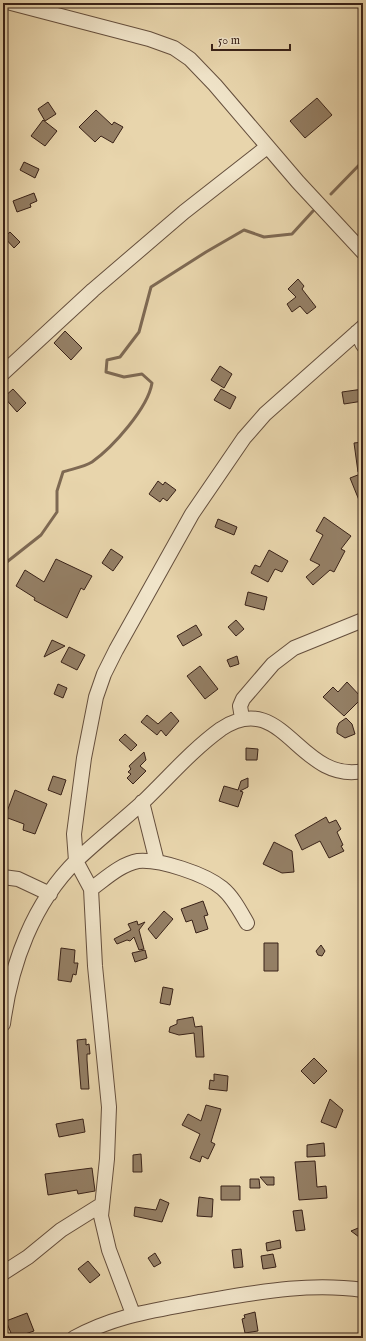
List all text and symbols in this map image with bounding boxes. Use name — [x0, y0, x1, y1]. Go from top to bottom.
scale bar — [212, 26, 290, 52]
text: 50 m — [218, 33, 240, 48]

